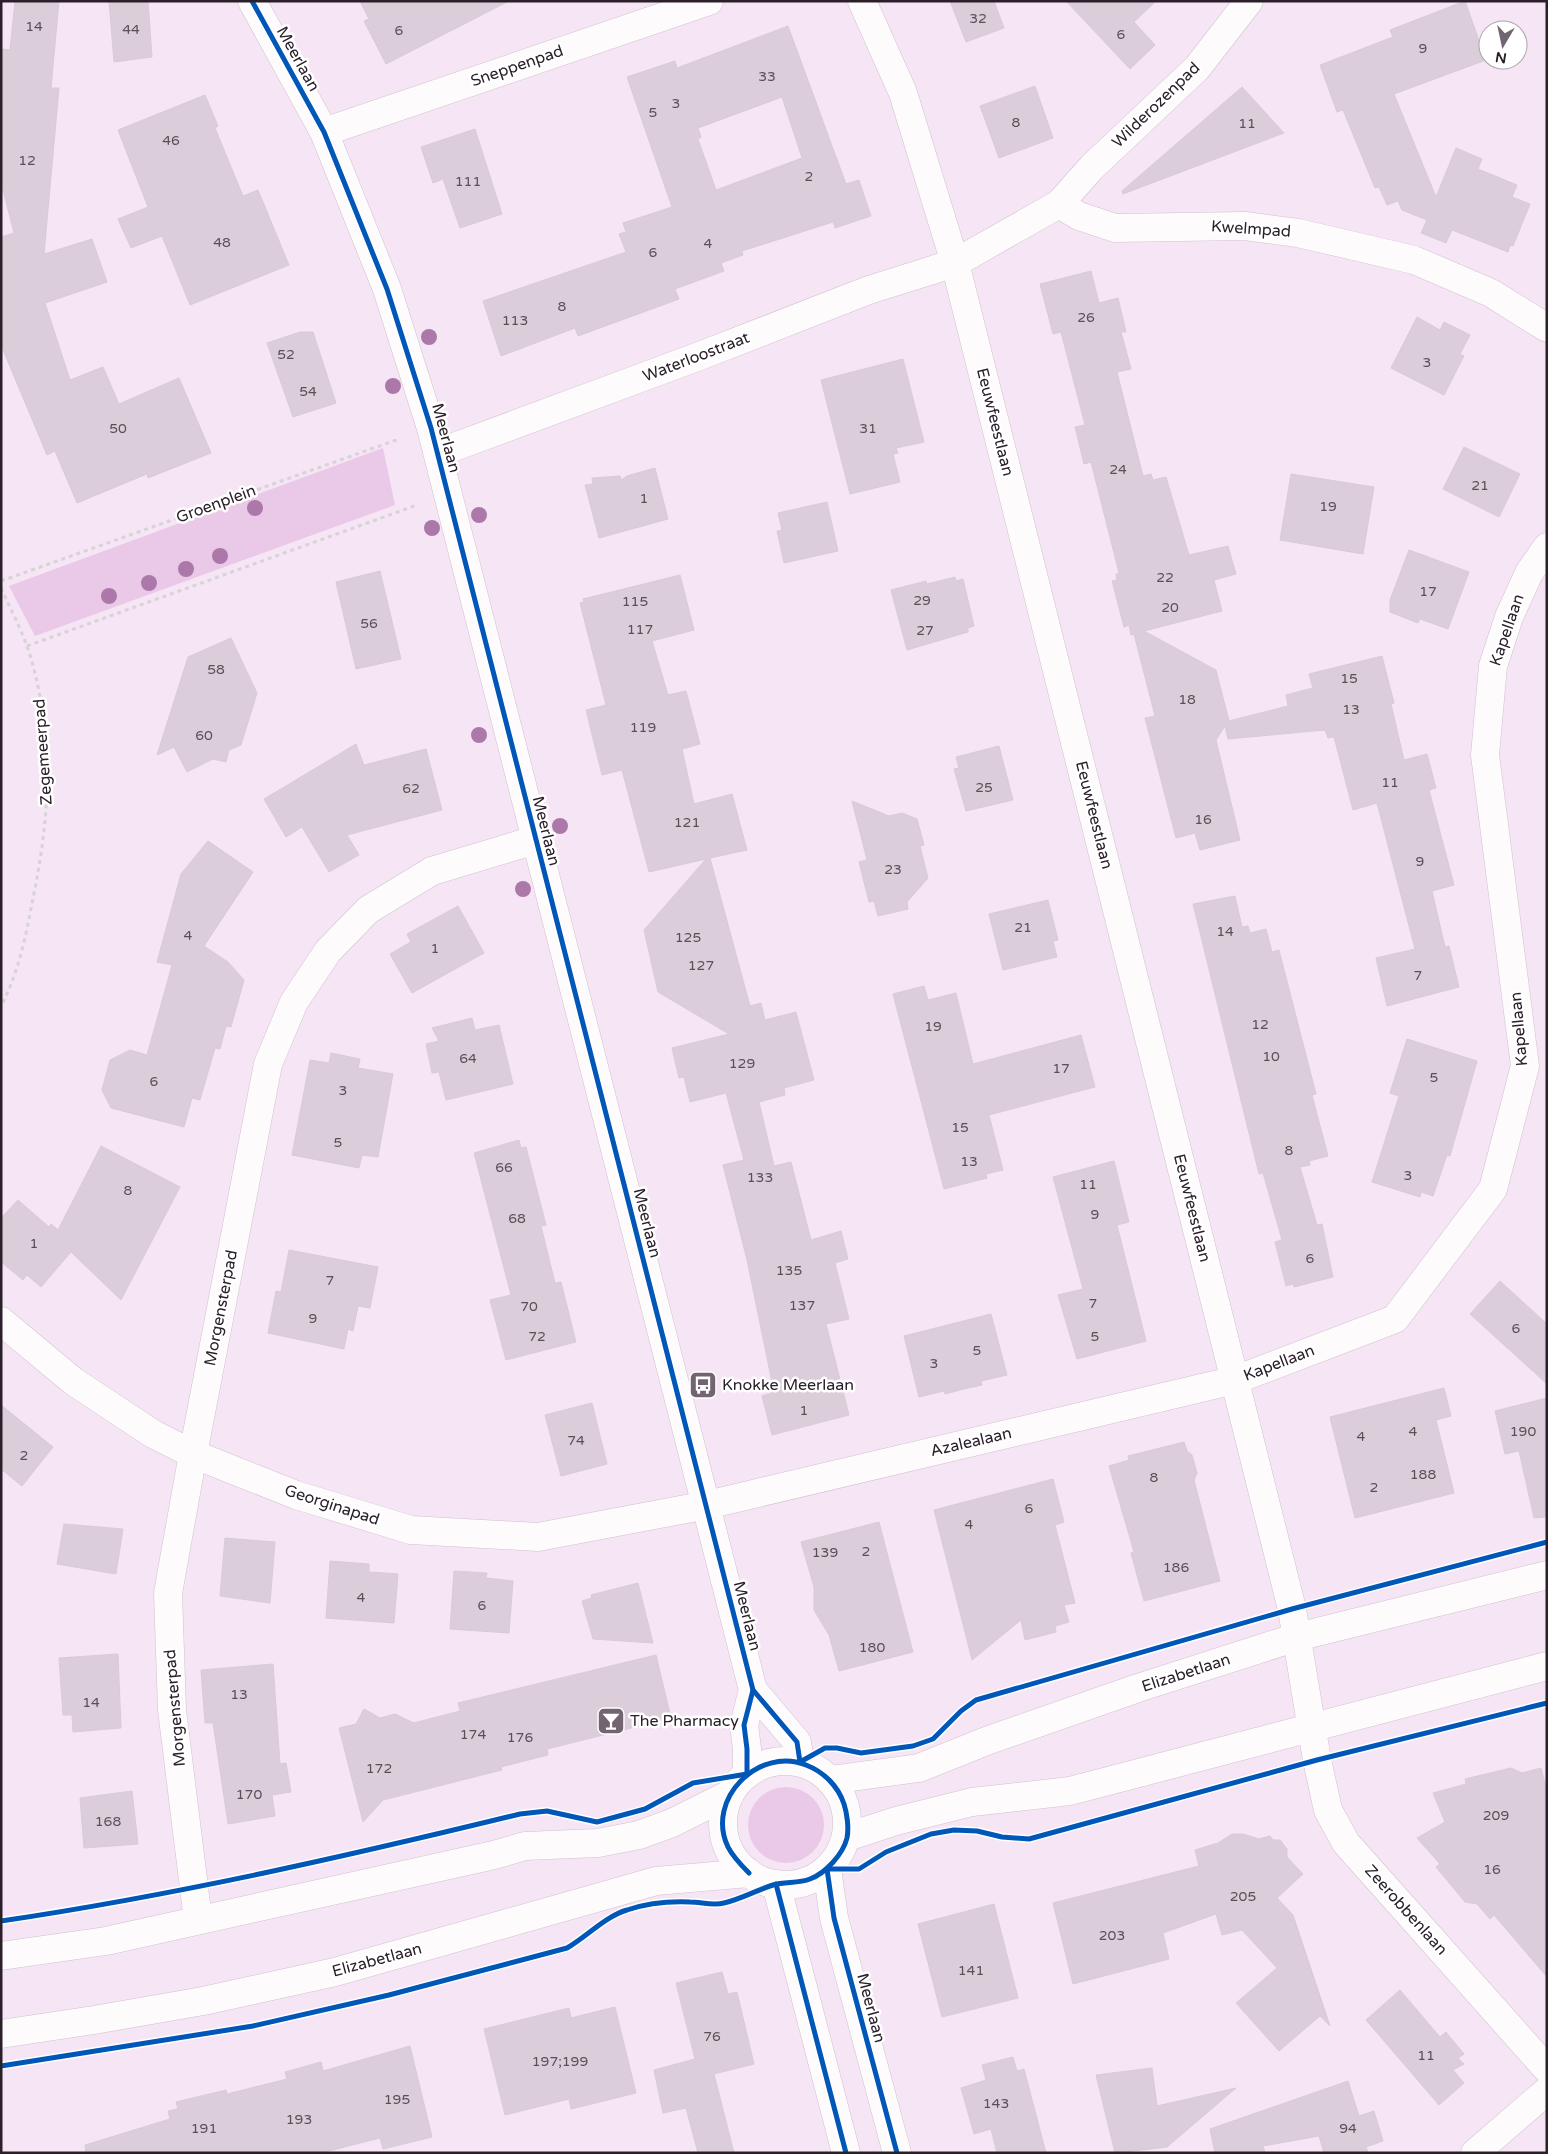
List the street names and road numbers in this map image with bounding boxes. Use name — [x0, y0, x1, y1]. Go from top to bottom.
street label: Meerlaan — [272, 23, 324, 95]
street label: Sneppenpad — [468, 41, 566, 91]
street label: Wilderozenpad — [1108, 58, 1204, 152]
street label: Kwelmpad — [1210, 216, 1292, 242]
street label: Waterloostraat — [640, 327, 752, 387]
street label: Eeuwfeestlaan — [972, 366, 1018, 478]
street label: Meerlaan — [427, 401, 465, 475]
street label: Groenplein — [173, 480, 259, 528]
street label: Kapellaan — [1485, 591, 1529, 669]
street label: Zegemeerpad — [29, 698, 57, 806]
street label: Eeuwfeestlaan — [1071, 759, 1117, 871]
street label: Meerlaan — [528, 794, 564, 868]
street label: Kapellaan — [1506, 991, 1532, 1067]
street label: Eeuwfeestlaan — [1169, 1152, 1215, 1264]
street label: Meerlaan — [629, 1186, 665, 1260]
street label: Morgensterpad — [200, 1248, 242, 1368]
street label: Kapellaan — [1241, 1340, 1317, 1386]
street label: Azalealaan — [928, 1423, 1014, 1461]
street label: Georginapad — [282, 1480, 382, 1530]
street label: Meerlaan — [729, 1579, 765, 1653]
street label: Morgensterpad — [160, 1648, 190, 1768]
street label: Elizabetlaan — [1139, 1649, 1233, 1697]
street label: Zeerobbenlaan — [1360, 1861, 1452, 1959]
street label: Elizabetlaan — [330, 1938, 424, 1982]
street label: Meerlaan — [852, 1971, 890, 2045]

